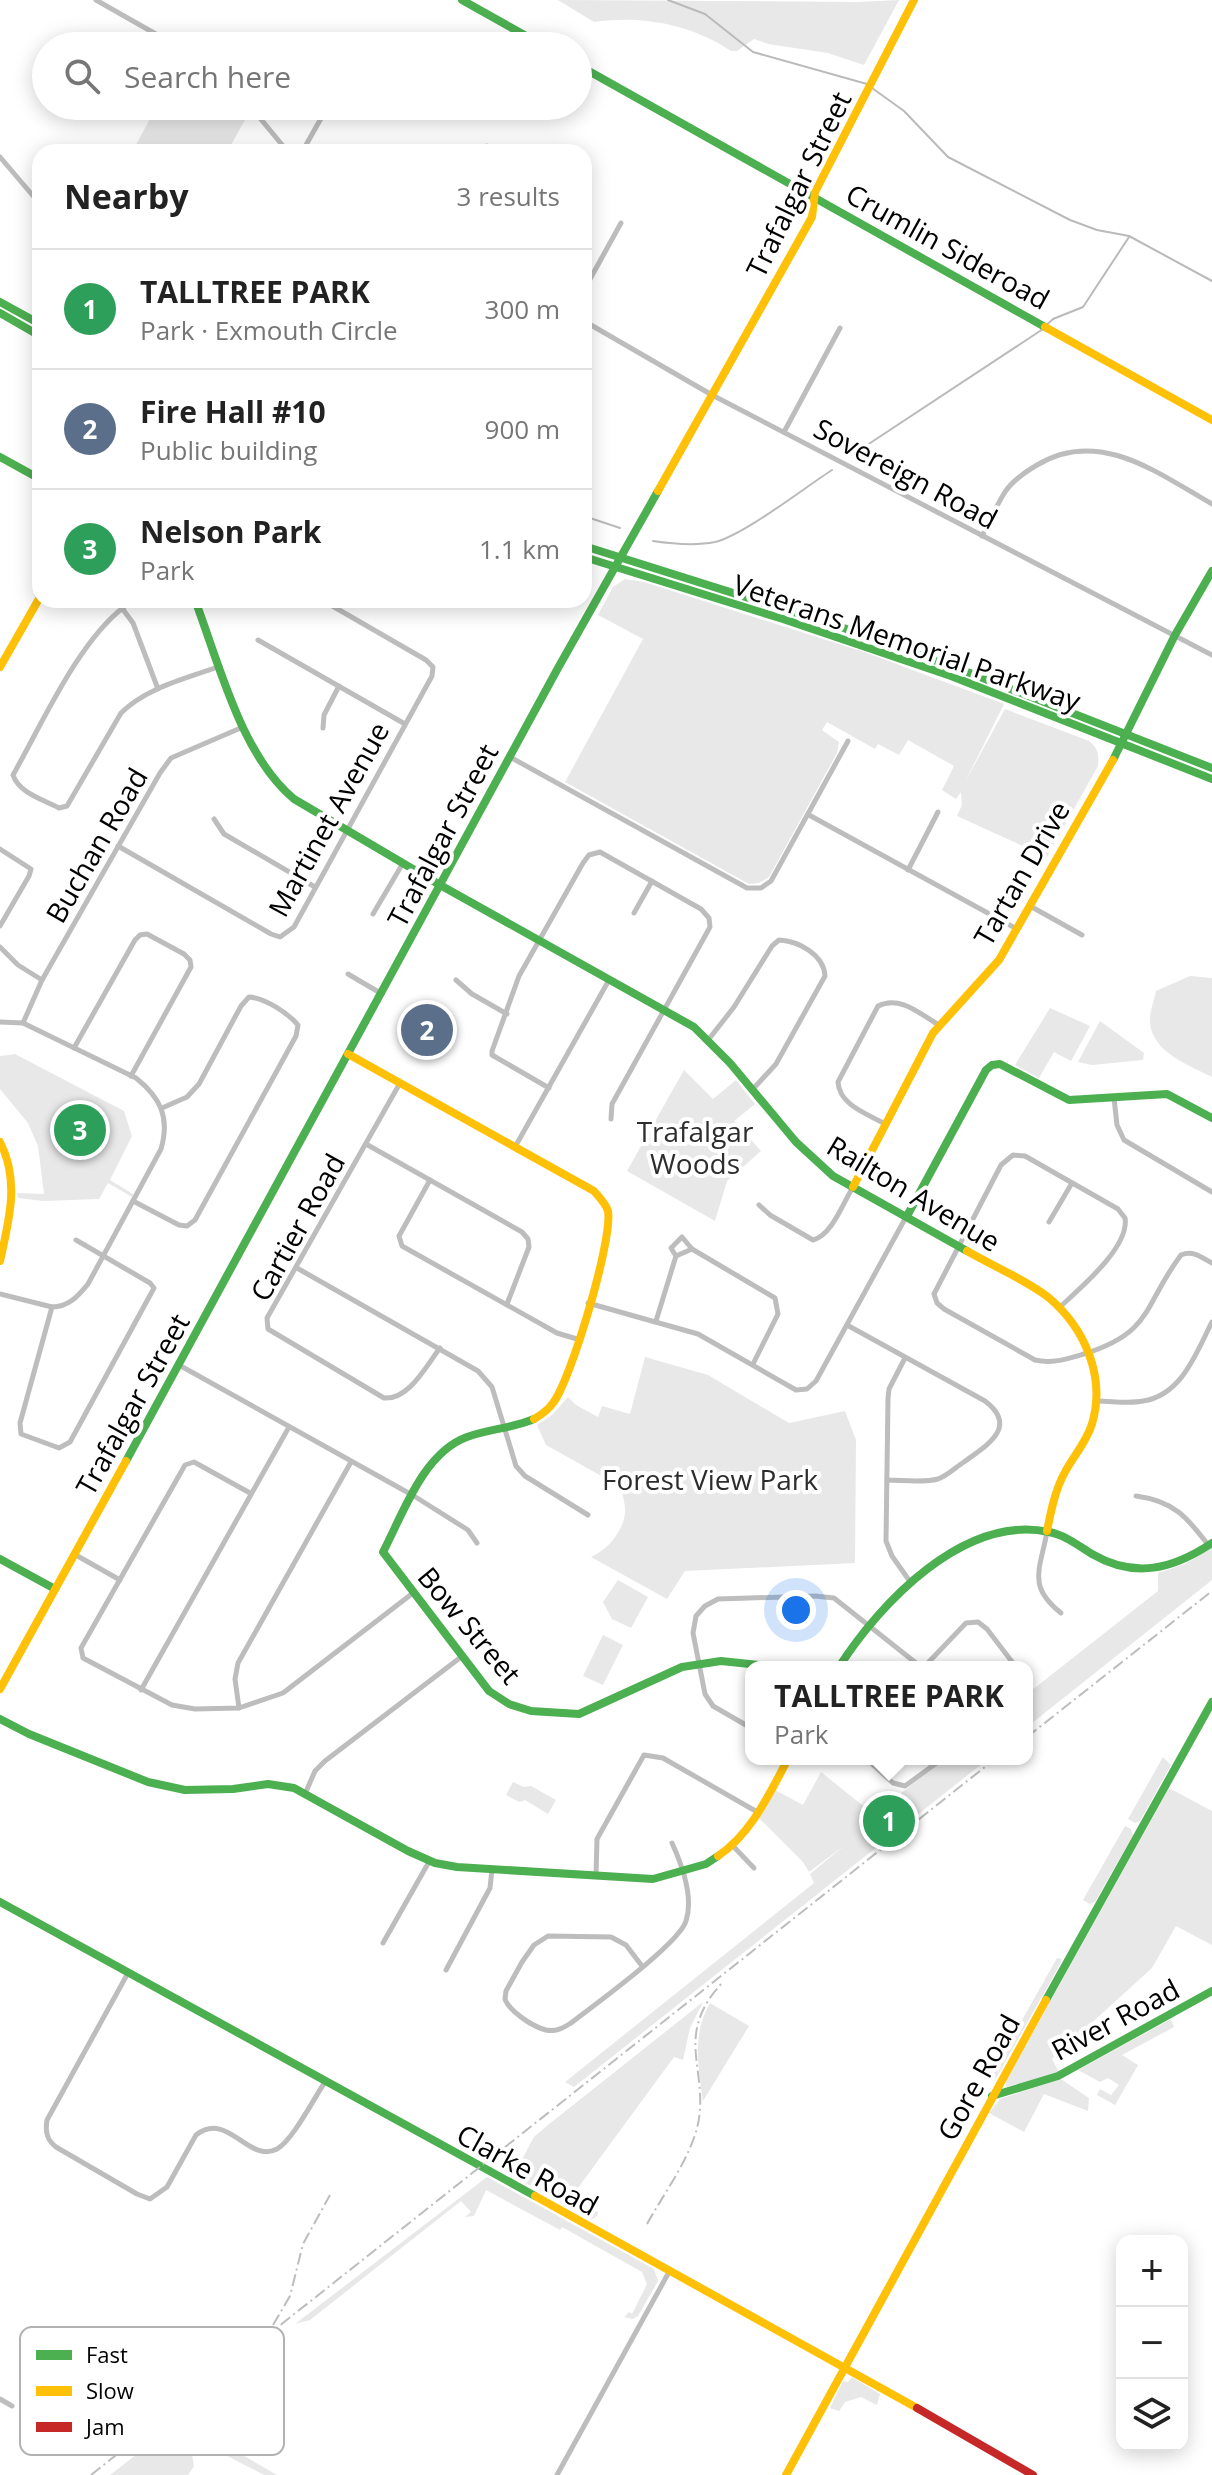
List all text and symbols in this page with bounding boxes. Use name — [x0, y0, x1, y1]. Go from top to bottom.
search box — [32, 32, 592, 120]
icon: search — [60, 54, 104, 98]
text: Search here — [124, 56, 291, 97]
street label: Trafalgar Street — [737, 85, 859, 283]
text: Nearby — [64, 173, 189, 219]
street label: Crumlin Sideroad — [840, 174, 1056, 318]
text: 3 results — [457, 178, 560, 214]
text: TALLTREE PARK — [140, 271, 370, 312]
text: 1 — [83, 291, 97, 327]
text: 300 m — [485, 291, 560, 327]
text: Park · Exmouth Circle — [140, 312, 398, 348]
text: Fire Hall #10 — [140, 391, 326, 432]
street label: Sovereign Road — [808, 409, 1004, 537]
text: 2 — [83, 411, 97, 447]
text: 900 m — [485, 411, 560, 447]
text: Public building — [140, 432, 317, 468]
text: Nelson Park — [140, 511, 321, 552]
text: 3 — [83, 531, 97, 567]
text: 1.1 km — [479, 531, 560, 567]
text: Park — [140, 552, 194, 588]
street label: Veterans Memorial Parkway — [728, 565, 1087, 720]
street label: Martinet Avenue — [259, 715, 397, 923]
street label: Trafalgar Street — [378, 737, 506, 933]
street label: Buchan Road — [36, 761, 156, 929]
street label: Tartan Drive — [964, 794, 1078, 952]
pin: 2 — [401, 1000, 453, 1060]
pin: 3 — [54, 1100, 106, 1160]
park label: Trafalgar Woods — [637, 1112, 754, 1182]
street label: Railton Avenue — [820, 1126, 1008, 1260]
street label: Cartier Road — [241, 1147, 353, 1307]
street label: Trafalgar Street — [66, 1306, 198, 1502]
park label: Forest View Park — [602, 1460, 818, 1498]
street label: Bow Street — [410, 1558, 530, 1692]
your location — [776, 1590, 816, 1630]
popup — [745, 1661, 1033, 1765]
text: TALLTREE PARK — [774, 1675, 1004, 1716]
text: Park — [774, 1716, 828, 1752]
pin: 1 — [863, 1791, 915, 1851]
street label: River Road — [1044, 1969, 1186, 2069]
street label: Gore Road — [928, 2007, 1028, 2147]
street label: Clarke Road — [450, 2115, 606, 2223]
map controls — [1116, 2235, 1188, 2451]
button: + — [1116, 2235, 1188, 2307]
button: − — [1116, 2307, 1188, 2379]
legend — [20, 2327, 284, 2455]
text: Fast — [86, 2339, 128, 2369]
text: Slow — [86, 2375, 134, 2405]
button: layers — [1116, 2379, 1188, 2451]
text: Jam — [84, 2411, 125, 2441]

